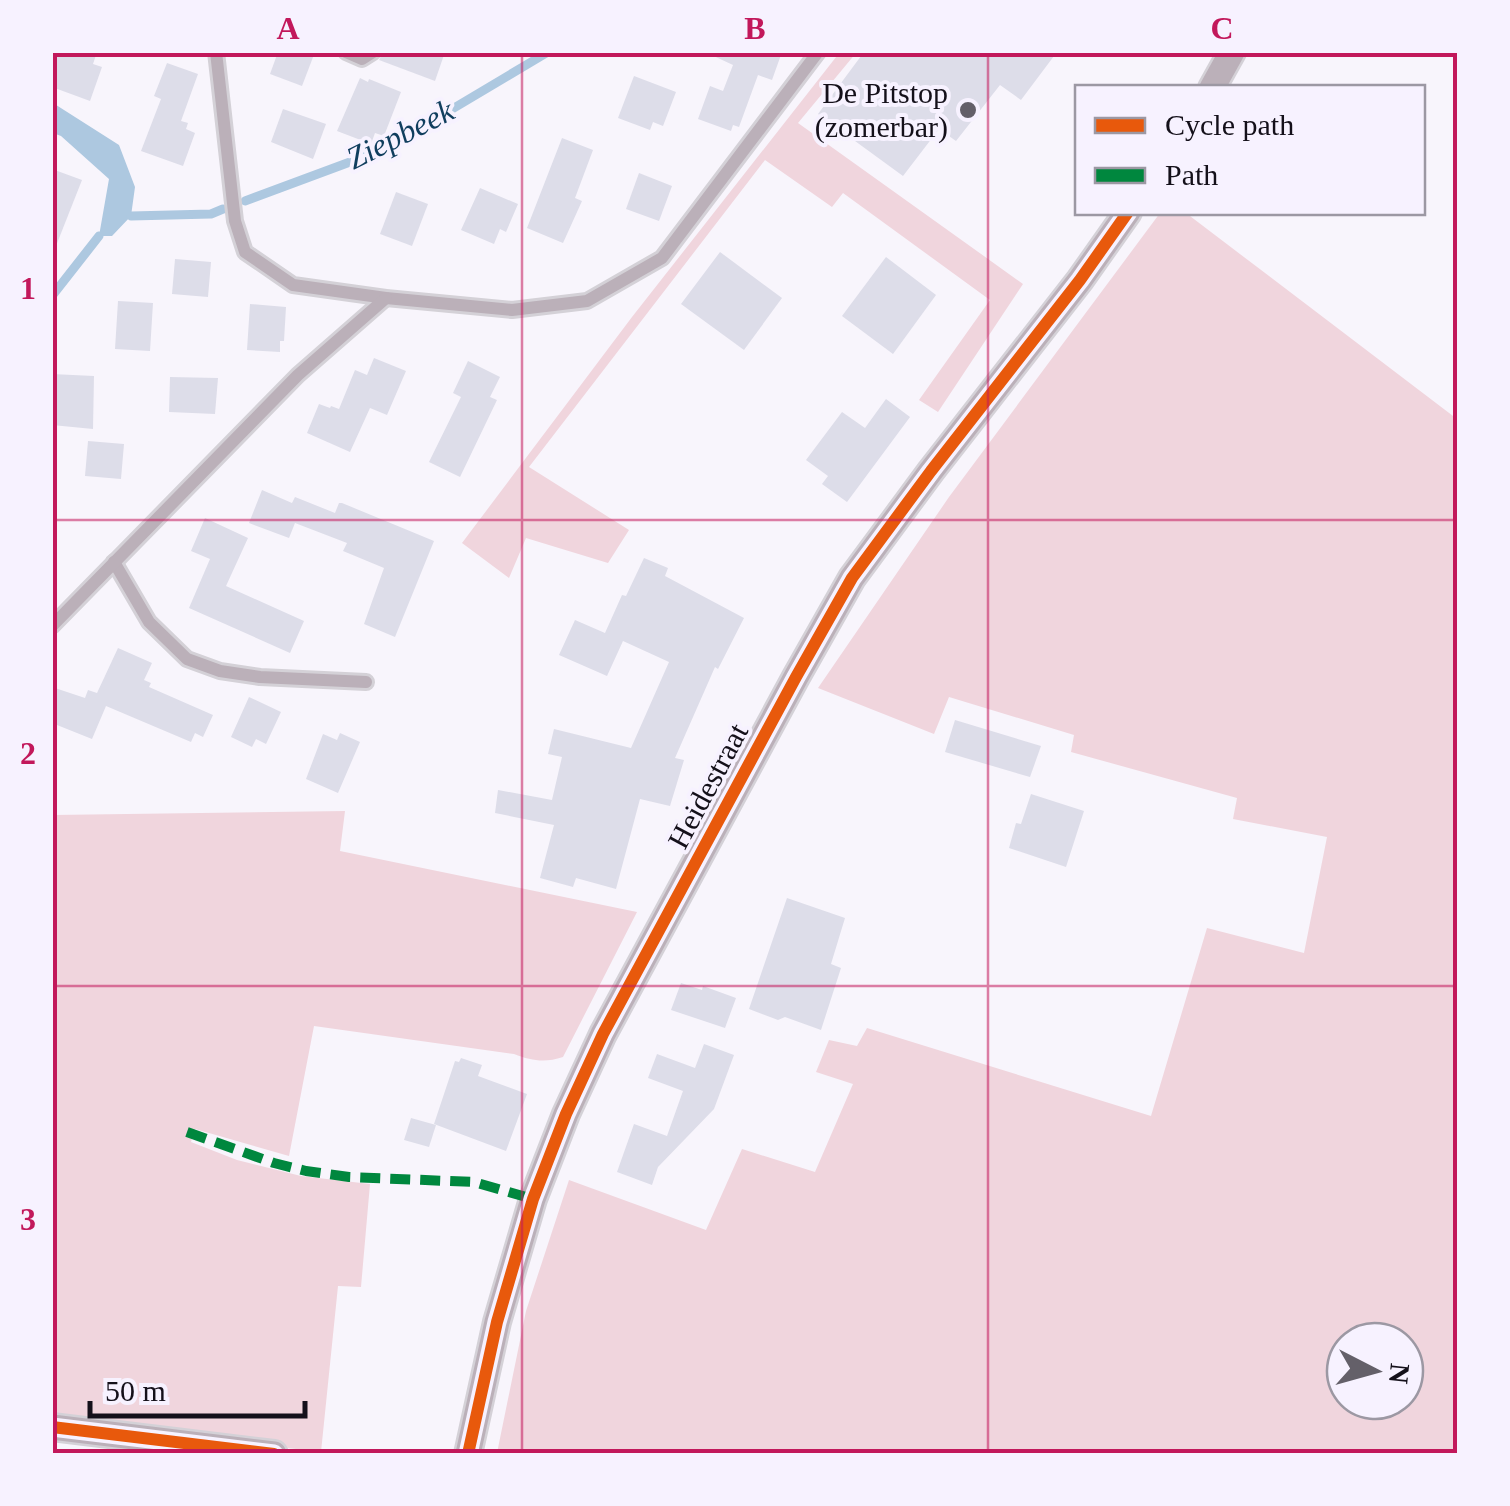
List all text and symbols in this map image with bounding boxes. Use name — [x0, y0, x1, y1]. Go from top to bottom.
text: A — [276, 10, 300, 46]
text: B — [744, 10, 766, 46]
text: C — [1210, 10, 1234, 46]
place label: De Pitstop (zomerbar) — [815, 76, 948, 144]
legend — [1075, 85, 1425, 215]
water label: Ziepbeek — [340, 91, 460, 176]
marker: De Pitstop (zomerbar) — [957, 99, 979, 121]
text: Cycle path — [1165, 108, 1294, 141]
text: Path — [1165, 158, 1218, 191]
text: 1 — [20, 270, 36, 306]
street label: Heidestraat — [661, 717, 755, 854]
text: 2 — [20, 735, 36, 771]
text: 3 — [20, 1201, 36, 1237]
north arrow — [1325, 1321, 1425, 1421]
scale bar — [90, 1356, 305, 1418]
text: N — [1383, 1362, 1416, 1385]
text: 50 m — [105, 1374, 166, 1407]

